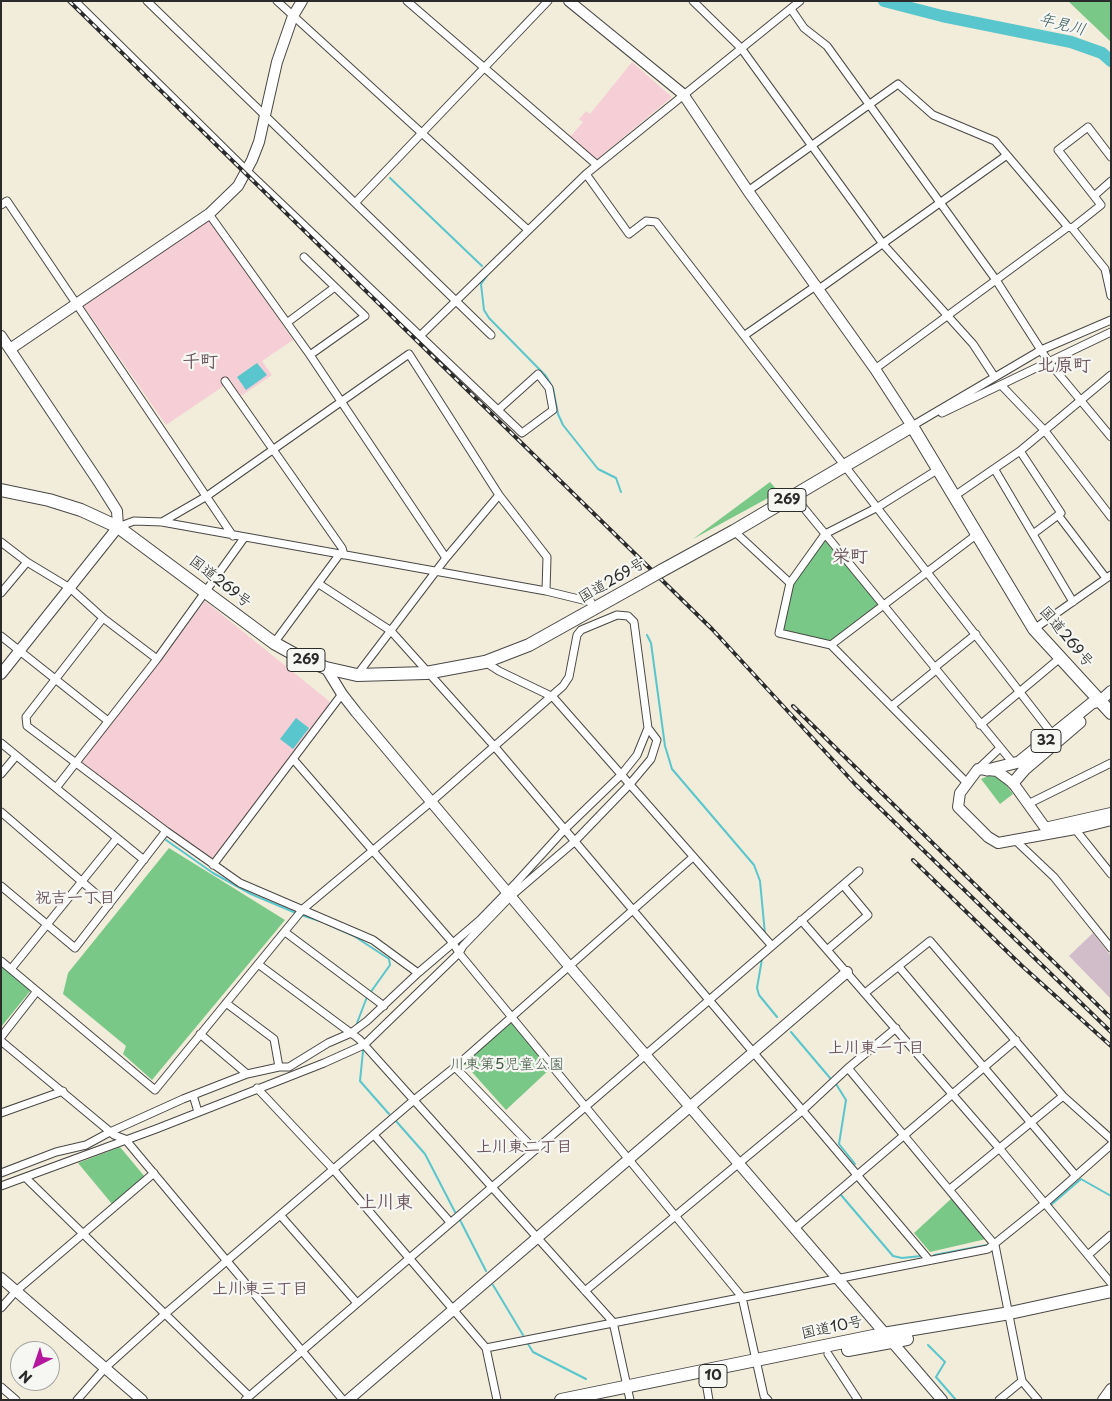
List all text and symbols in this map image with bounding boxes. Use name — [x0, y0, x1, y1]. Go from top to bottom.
water label: 年見川 — [1036, 10, 1088, 40]
district label: 千町 — [182, 351, 218, 373]
district label: 北原町 — [1037, 355, 1091, 377]
road number: 269 — [768, 488, 806, 512]
district label: 栄町 — [832, 546, 868, 568]
street label: 国道269号 — [185, 552, 255, 612]
street label: 国道269号 — [576, 555, 648, 607]
street label: 国道269号 — [1035, 603, 1097, 671]
road number: 269 — [287, 648, 325, 672]
road number: 32 — [1031, 729, 1061, 752]
district label: 祝吉一丁目 — [35, 889, 115, 909]
district label: 上川東一丁目 — [828, 1039, 924, 1059]
park label: 川東第5児童公園 — [450, 1056, 564, 1074]
district label: 上川東二丁目 — [476, 1138, 572, 1158]
district label: 上川東 — [359, 1192, 413, 1214]
district label: 上川東三丁目 — [212, 1280, 308, 1300]
street label: 国道10号 — [799, 1313, 865, 1343]
north arrow — [10, 1341, 60, 1391]
road number: 10 — [699, 1364, 727, 1388]
text: N — [14, 1365, 37, 1389]

